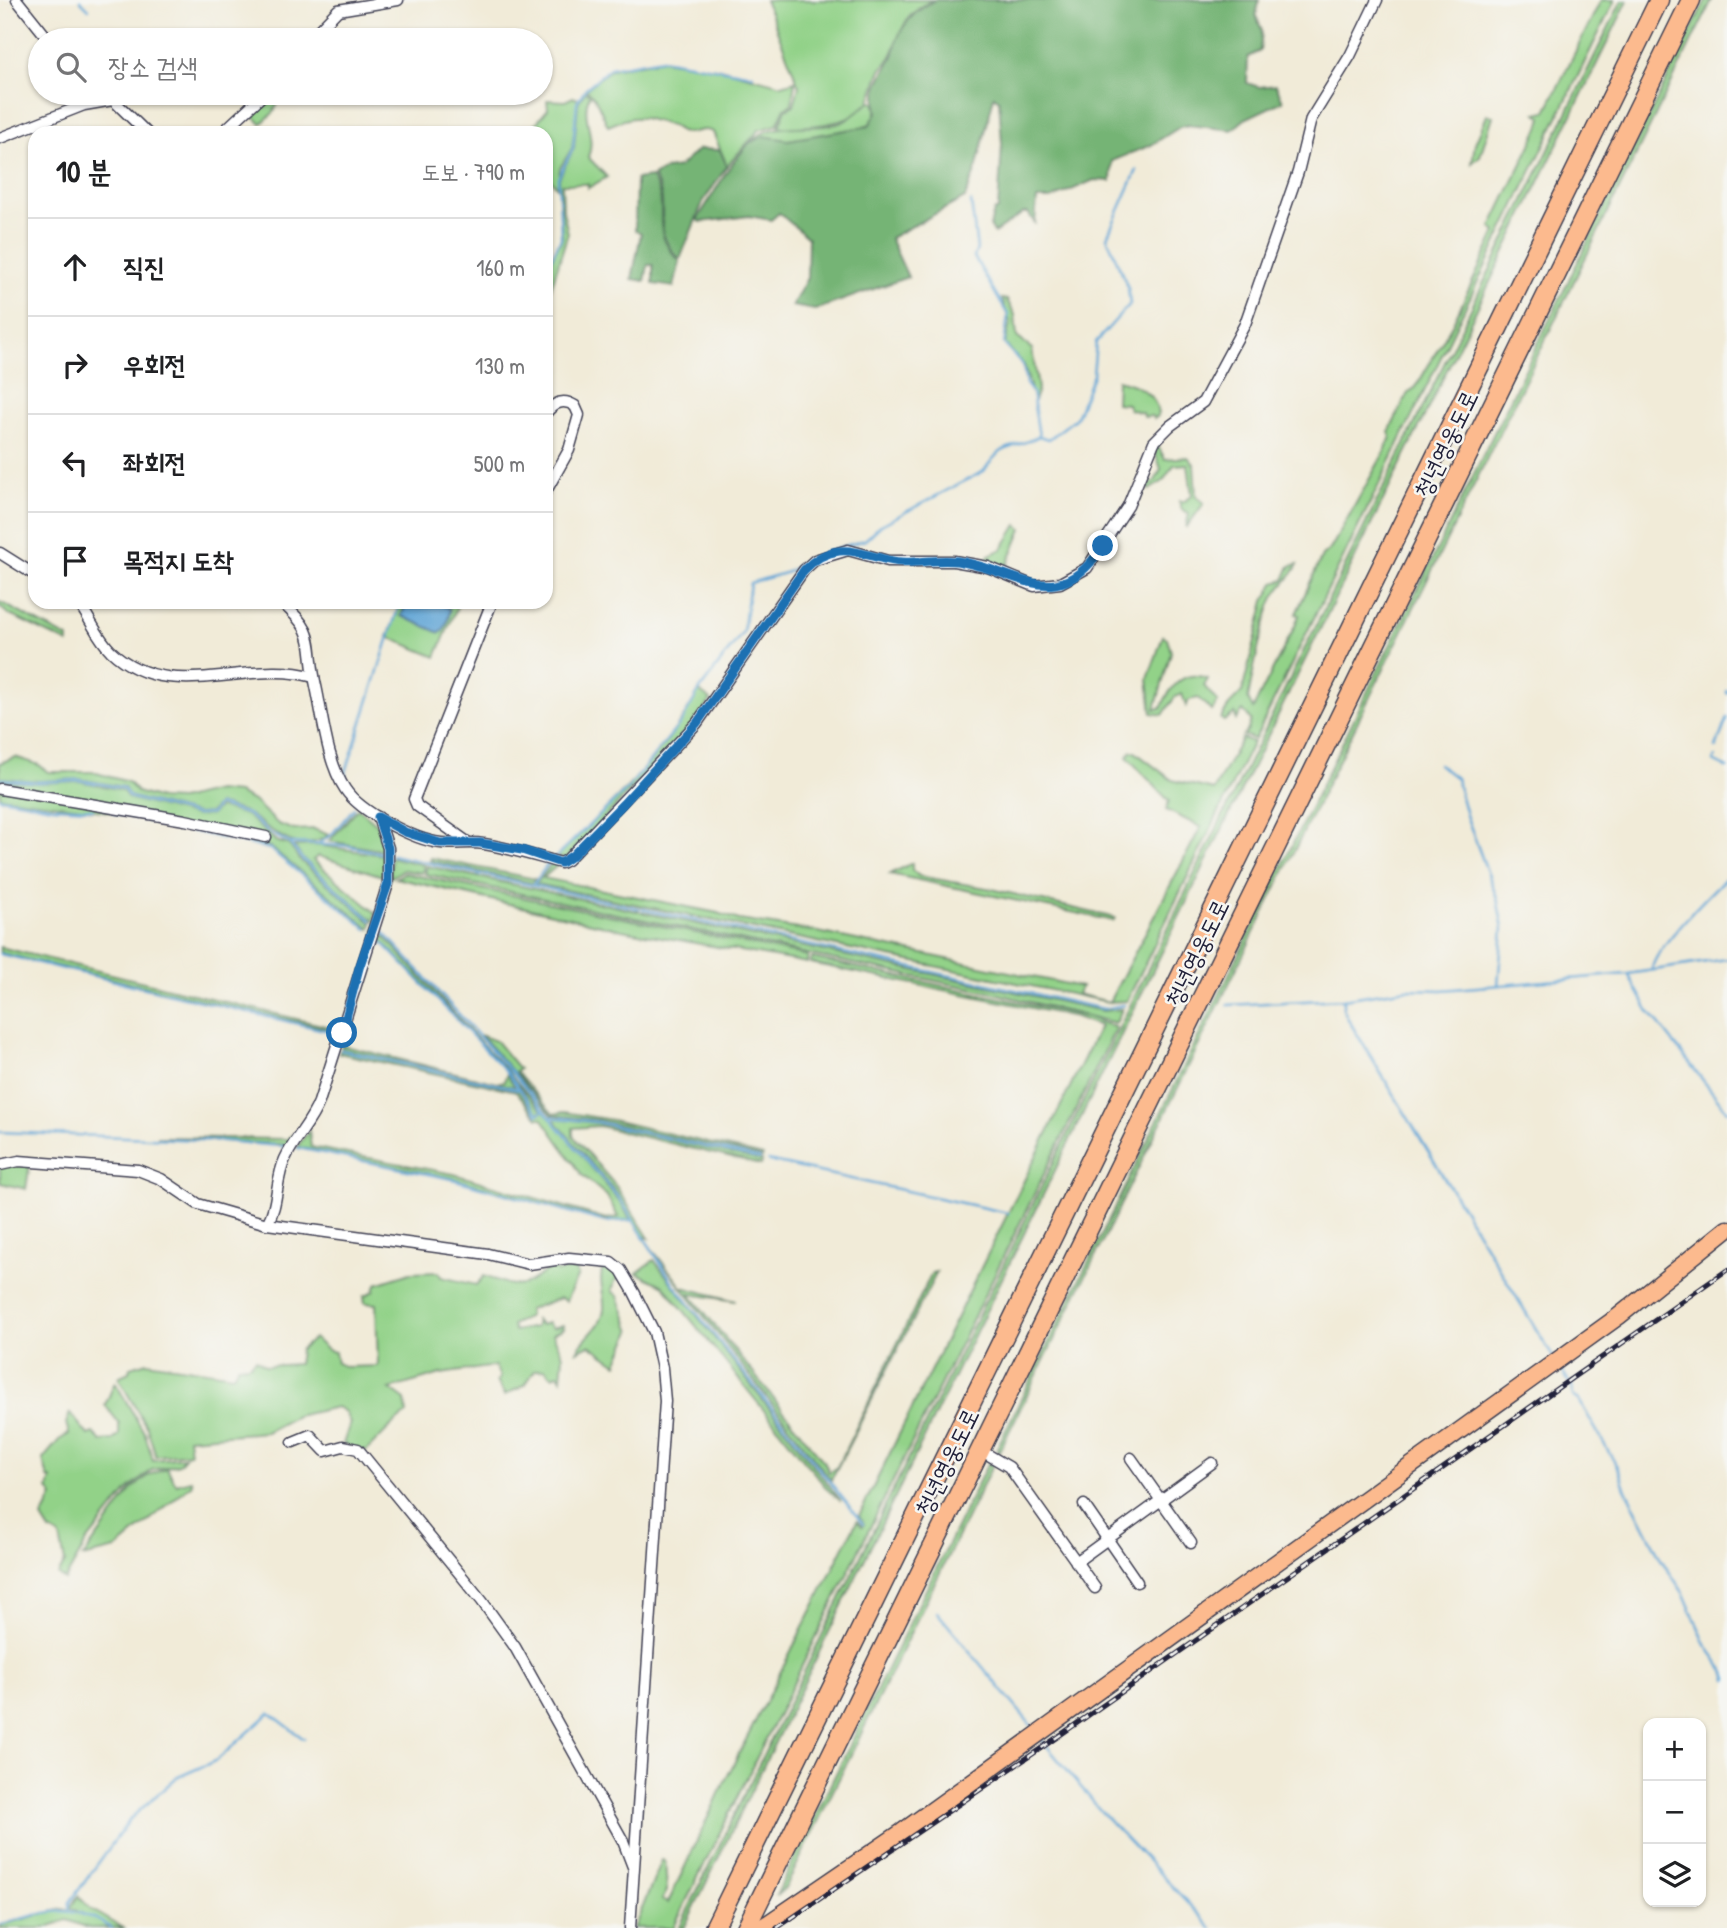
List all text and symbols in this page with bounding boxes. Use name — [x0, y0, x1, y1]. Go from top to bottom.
search box — [28, 28, 553, 105]
icon: search — [52, 48, 90, 86]
text: 장소 검색 — [108, 49, 198, 84]
text: 10 분 — [56, 151, 111, 191]
text: 도보 · 790 m — [422, 156, 525, 187]
icon: ahead — [56, 248, 94, 286]
text: 직진 — [123, 249, 165, 284]
text: 160 m — [476, 252, 525, 283]
icon: right — [56, 346, 94, 384]
text: 우회전 — [123, 347, 186, 382]
text: 130 m — [475, 350, 525, 381]
street label: 청년영웅도로 — [1405, 384, 1485, 503]
icon: left — [56, 444, 94, 482]
text: 좌회전 — [123, 445, 186, 480]
text: 500 m — [474, 448, 525, 479]
route end — [1087, 530, 1118, 561]
icon: arrive — [56, 542, 94, 580]
text: 목적지 도착 — [123, 543, 234, 578]
street label: 청년영웅도로 — [1156, 893, 1236, 1012]
route start — [326, 1017, 357, 1048]
street label: 청년영웅도로 — [906, 1402, 986, 1521]
map controls — [1643, 1718, 1706, 1907]
button: + — [1643, 1718, 1706, 1781]
button: − — [1643, 1781, 1706, 1844]
button: layers — [1643, 1844, 1706, 1907]

